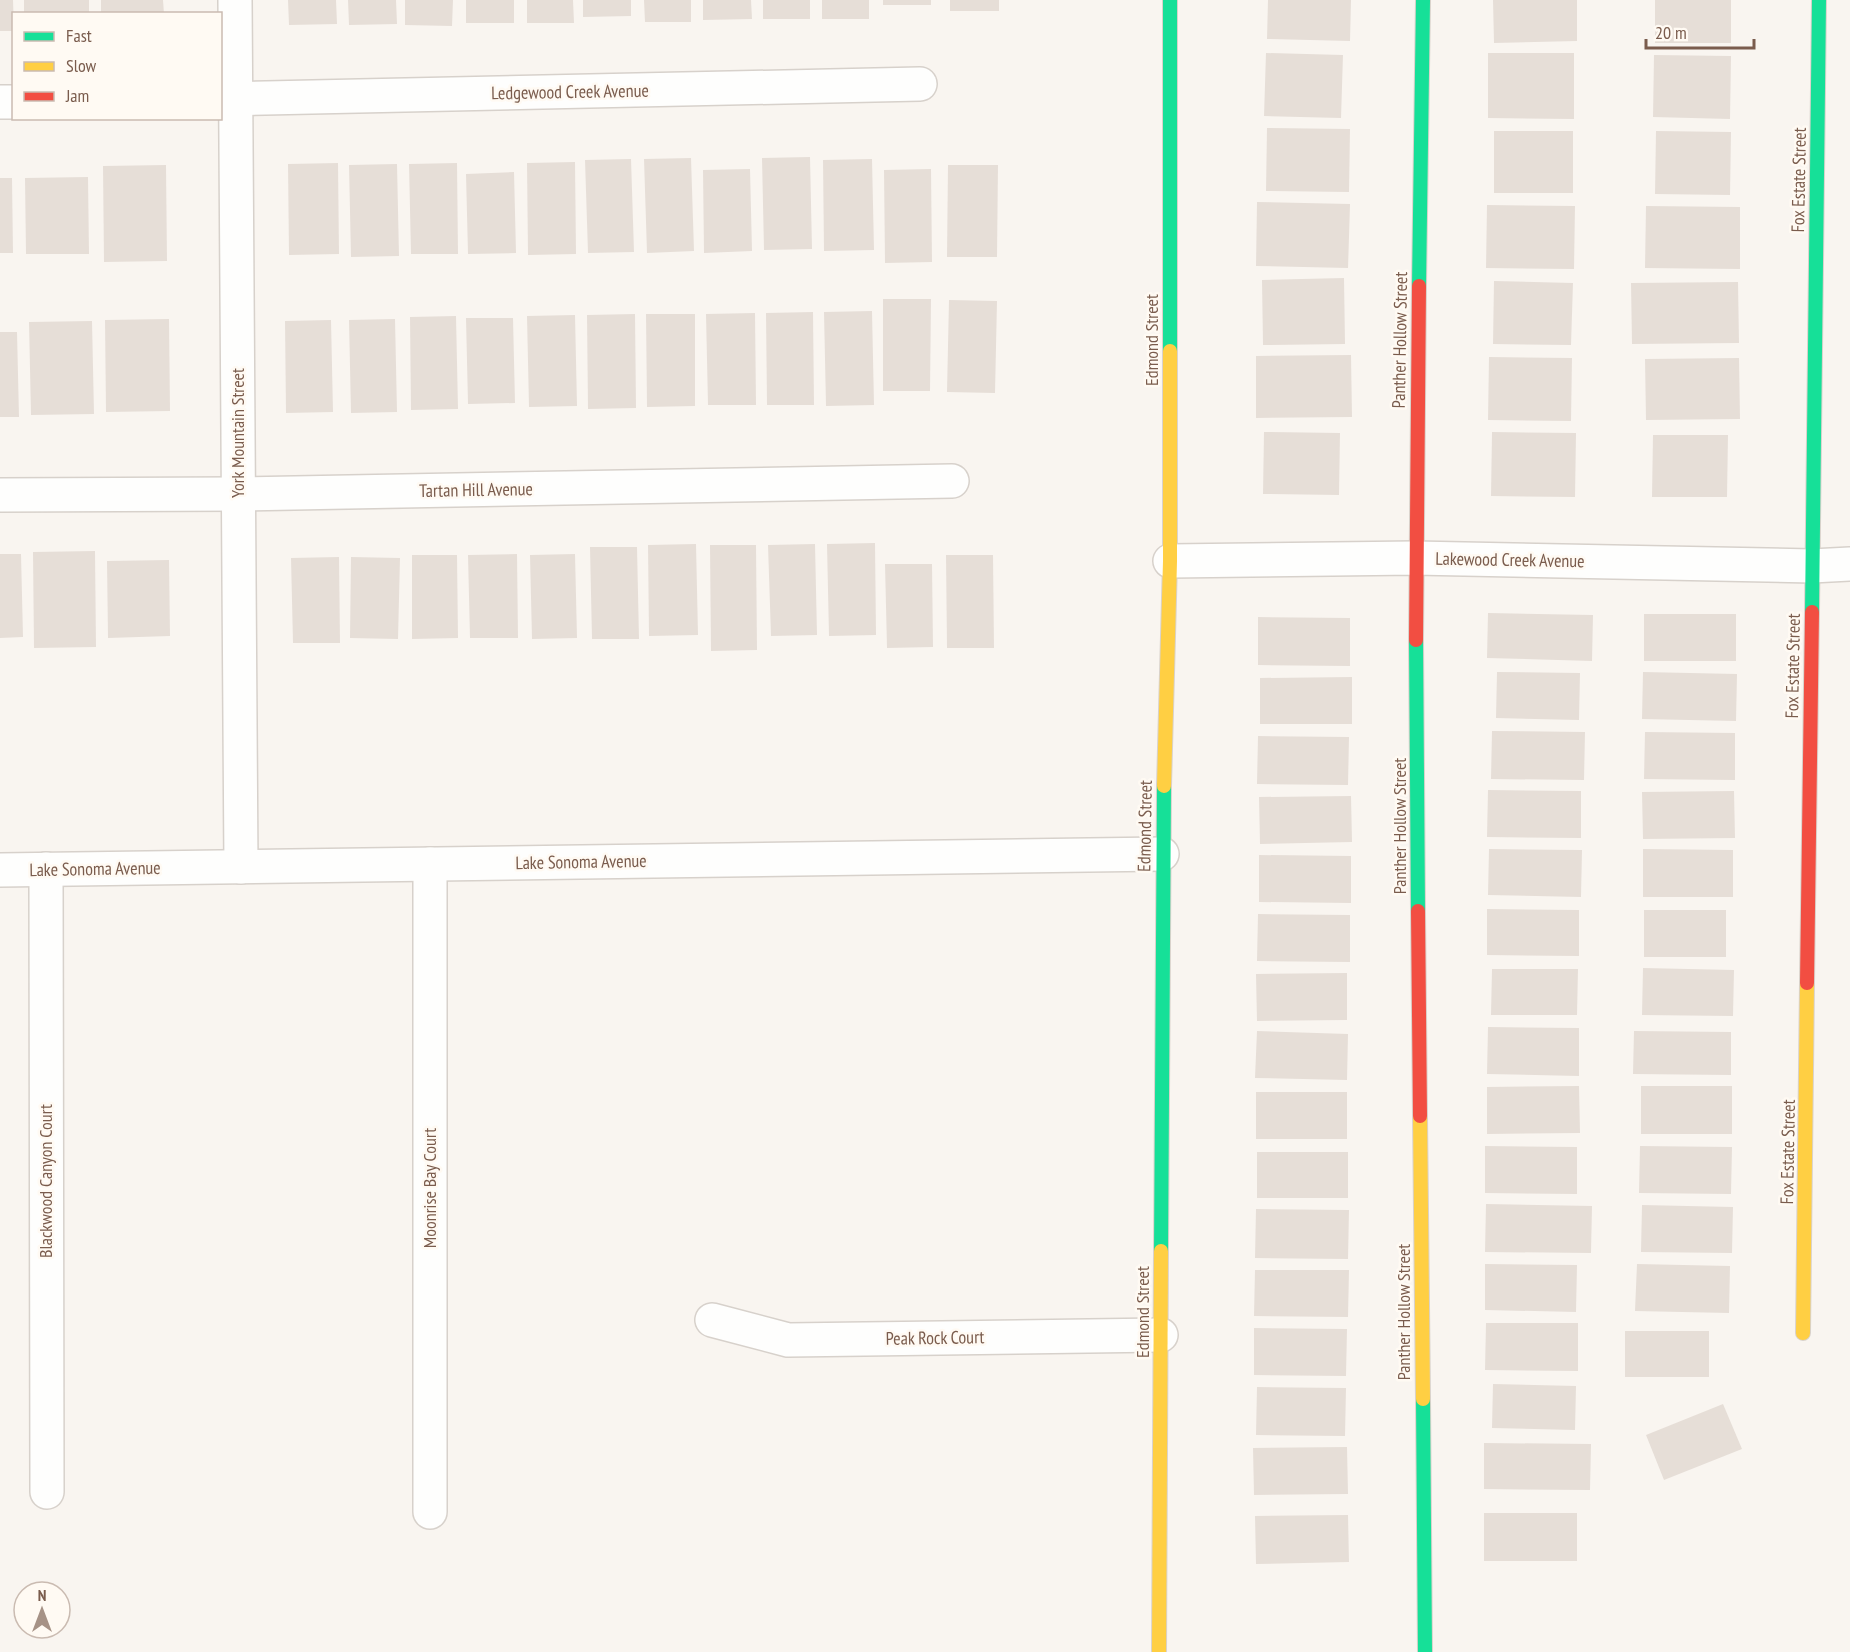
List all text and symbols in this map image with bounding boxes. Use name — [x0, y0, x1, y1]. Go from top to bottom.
legend — [12, 12, 222, 120]
scale bar — [1646, 12, 1754, 50]
text: 20 m — [1655, 21, 1687, 44]
text: Fast — [66, 24, 92, 47]
text: Slow — [66, 54, 97, 77]
street label: Ledgewood Creek Avenue — [491, 79, 649, 104]
text: Jam — [65, 84, 89, 107]
street label: Fox Estate Street — [1786, 127, 1811, 233]
street label: Panther Hollow Street — [1387, 271, 1412, 408]
street label: Edmond Street — [1140, 294, 1163, 386]
street label: York Mountain Street — [226, 368, 249, 498]
street label: Tartan Hill Avenue — [419, 477, 533, 502]
street label: Lakewood Creek Avenue — [1435, 547, 1585, 572]
street label: Fox Estate Street — [1780, 613, 1805, 719]
street label: Panther Hollow Street — [1388, 758, 1411, 894]
street label: Edmond Street — [1132, 780, 1157, 872]
street label: Lake Sonoma Avenue — [515, 849, 647, 874]
street label: Lake Sonoma Avenue — [29, 856, 161, 881]
street label: Fox Estate Street — [1775, 1099, 1800, 1205]
street label: Blackwood Canyon Court — [34, 1104, 57, 1258]
street label: Moonrise Bay Court — [418, 1128, 441, 1248]
street label: Panther Hollow Street — [1392, 1244, 1415, 1380]
street label: Edmond Street — [1131, 1266, 1154, 1358]
street label: Peak Rock Court — [885, 1325, 985, 1350]
north arrow — [12, 1580, 72, 1640]
text: N — [38, 1585, 46, 1605]

